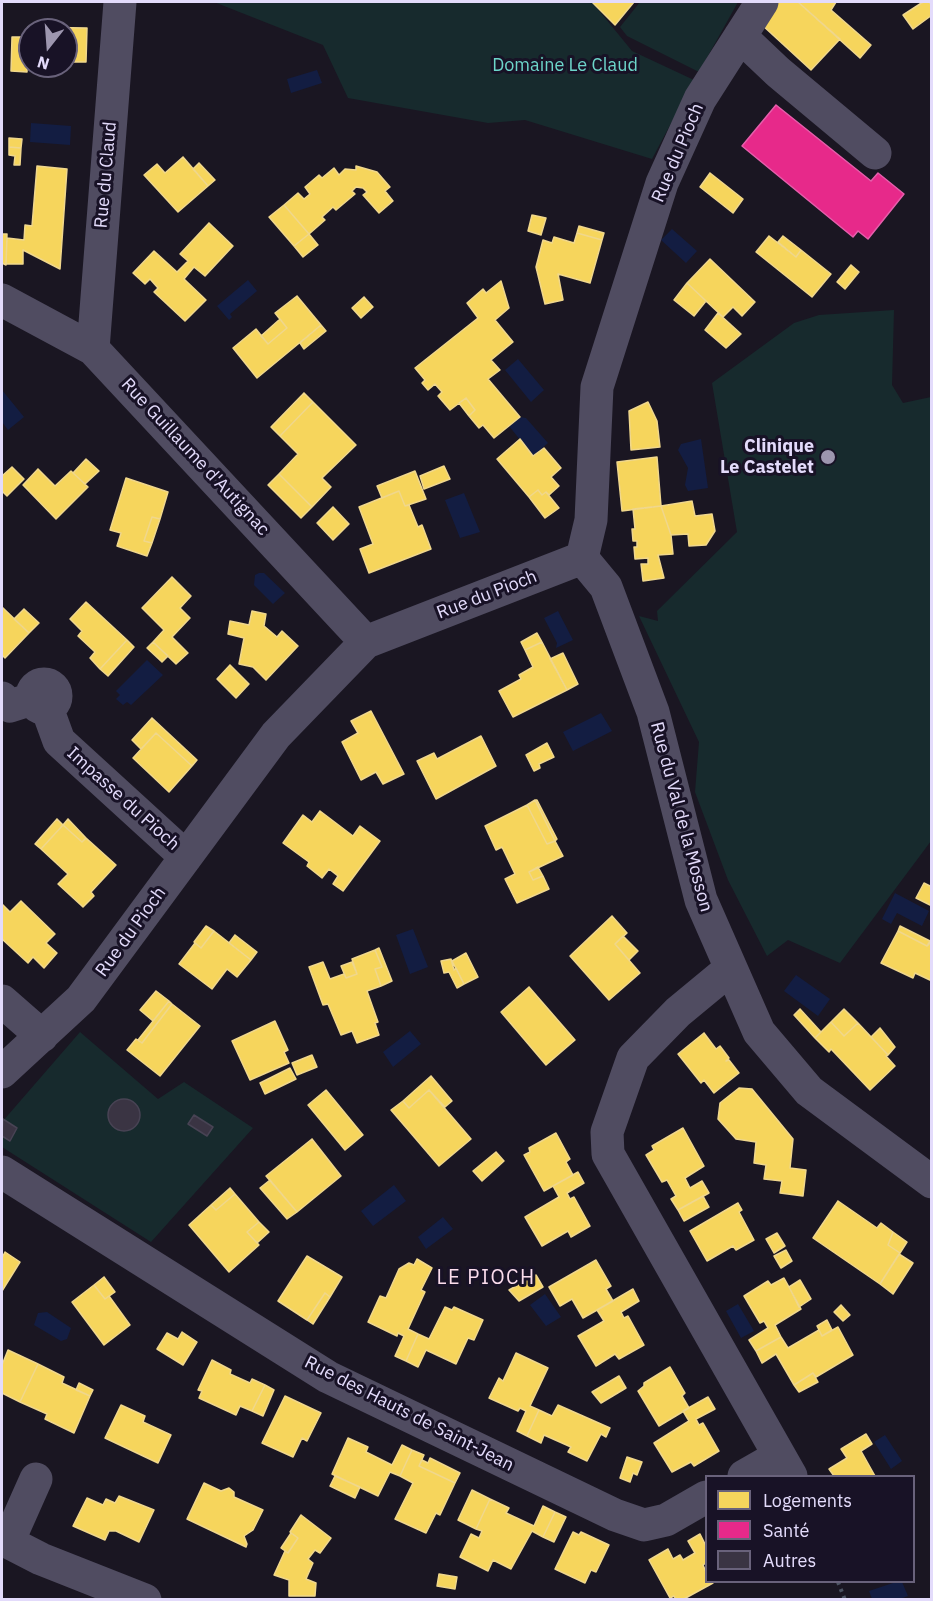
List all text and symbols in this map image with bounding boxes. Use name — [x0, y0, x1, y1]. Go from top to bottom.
north arrow — [18, 18, 78, 78]
text: N — [35, 52, 52, 75]
park label: Domaine Le Claud — [492, 55, 638, 77]
street label: Rue du Pioch — [647, 100, 709, 206]
street label: Rue du Claud — [91, 121, 121, 229]
street label: Rue Guillaume d'Autignac — [116, 374, 274, 540]
place label: Clinique Le Castelet — [720, 436, 814, 478]
marker: Clinique Le Castelet — [819, 448, 837, 466]
street label: Rue du Pioch — [434, 566, 540, 624]
street label: Rue du Val de la Mosson — [645, 720, 717, 914]
street label: Impasse du Pioch — [62, 743, 184, 855]
street label: Rue du Pioch — [91, 883, 171, 981]
district label: LE PIOCH — [436, 1266, 536, 1290]
street label: Rue des Hauts de Saint-Jean — [301, 1352, 517, 1476]
legend — [705, 1475, 915, 1583]
text: Logements — [763, 1489, 852, 1512]
text: Santé — [763, 1519, 809, 1542]
text: Autres — [763, 1549, 816, 1572]

